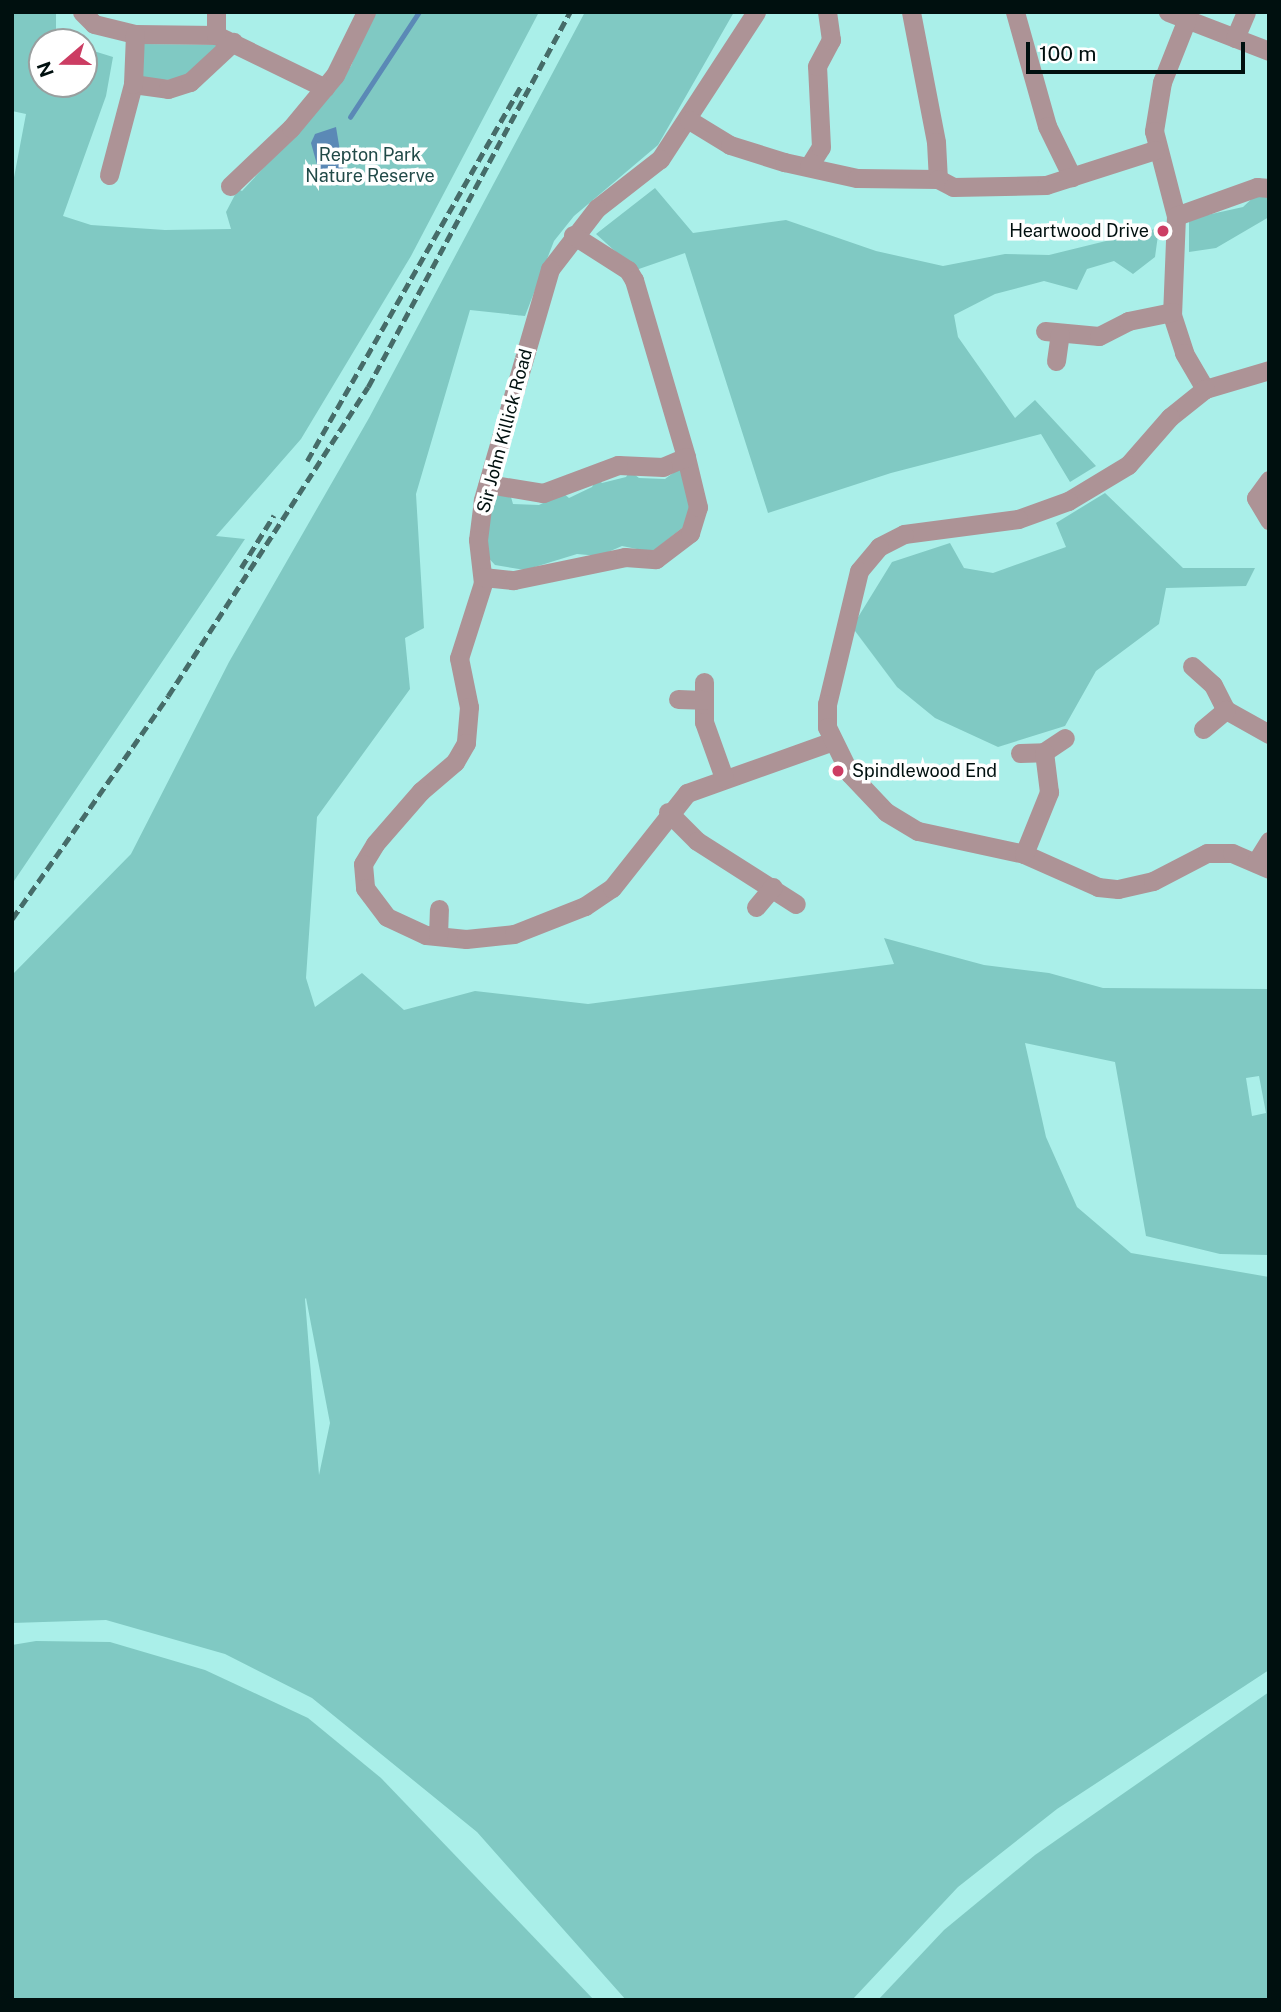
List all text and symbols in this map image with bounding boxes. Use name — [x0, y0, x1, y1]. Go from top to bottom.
north arrow — [28, 28, 98, 98]
scale bar — [1029, 28, 1248, 72]
text: 100 m — [1039, 41, 1096, 66]
text: N — [32, 59, 58, 80]
park label: Repton Park Nature Reserve — [305, 145, 435, 188]
place label: Heartwood Drive — [1009, 220, 1149, 242]
marker: Heartwood Drive — [1155, 223, 1171, 239]
street label: Sir John Killick Road — [473, 347, 537, 515]
place label: Spindlewood End — [852, 760, 997, 782]
marker: Spindlewood End — [830, 763, 846, 779]

